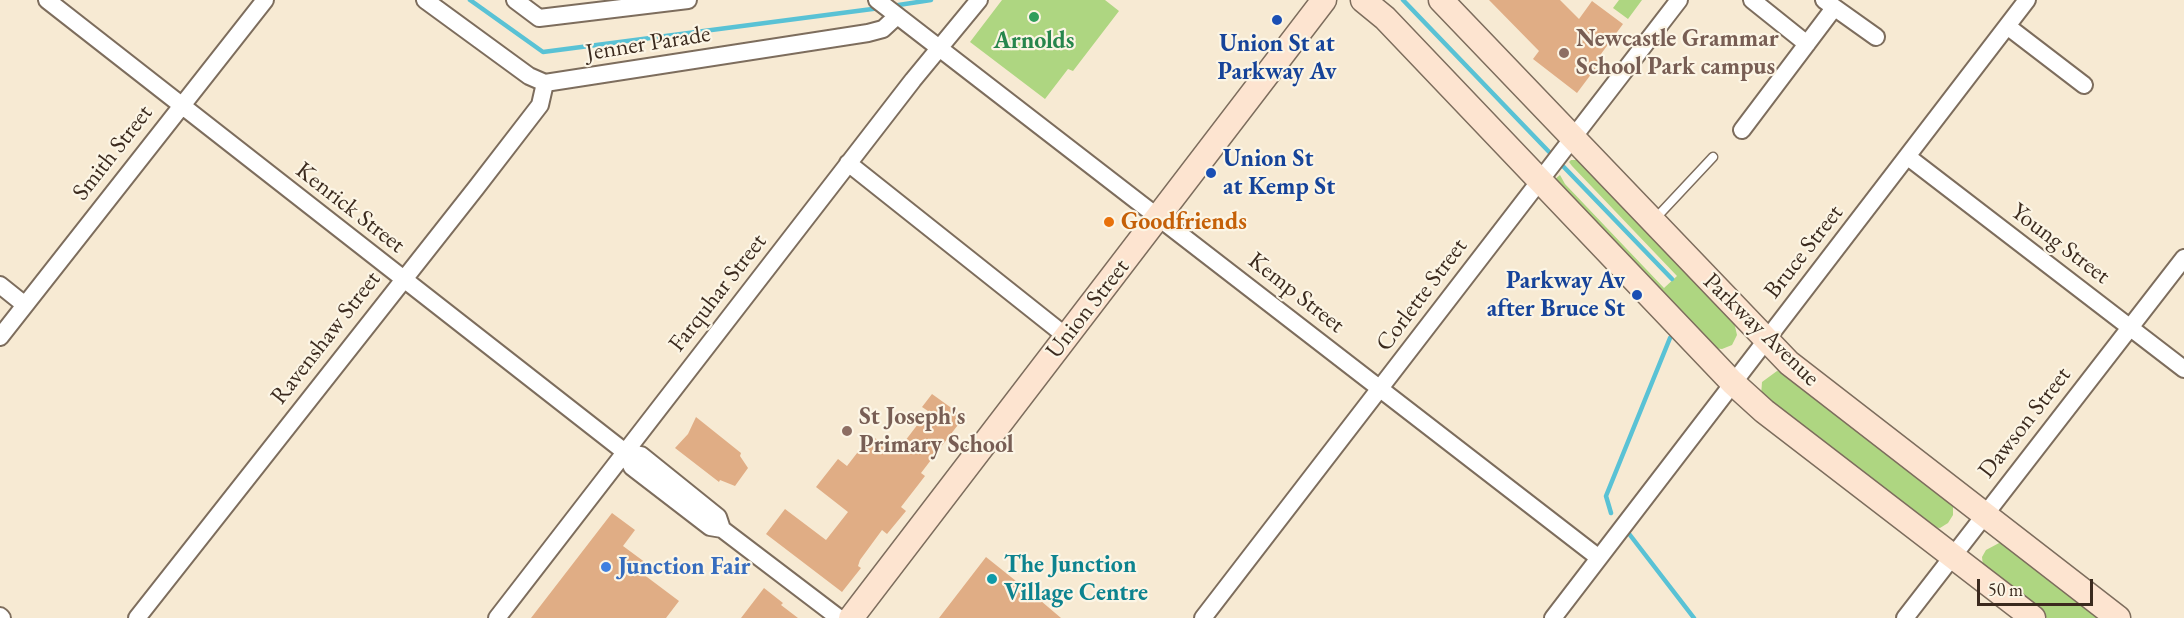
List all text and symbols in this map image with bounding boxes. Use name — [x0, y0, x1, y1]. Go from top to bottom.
marker: Arnolds — [1027, 10, 1041, 24]
marker: Union St at Parkway Av — [1270, 13, 1284, 27]
street label: Jenner Parade — [584, 20, 712, 68]
place label: Newcastle Grammar School Park campus — [1576, 25, 1779, 81]
place label: Arnolds — [994, 27, 1074, 55]
place label: Union St at Parkway Av — [1217, 30, 1337, 86]
marker: Newcastle Grammar School Park campus — [1557, 46, 1571, 60]
street label: Smith Street — [67, 100, 159, 206]
place label: Union St at Kemp St — [1223, 145, 1335, 201]
street label: Kenrick Street — [290, 156, 410, 260]
marker: Union St at Kemp St — [1204, 166, 1218, 180]
street label: Young Street — [2005, 197, 2115, 291]
street label: Bruce Street — [1759, 199, 1849, 305]
place label: Goodfriends — [1121, 208, 1247, 236]
marker: Goodfriends — [1102, 215, 1116, 229]
street label: Farquhar Street — [663, 228, 773, 358]
street label: Corlette Street — [1370, 233, 1474, 357]
street label: Kemp Street — [1242, 246, 1350, 340]
street label: Union Street — [1040, 254, 1136, 364]
street label: Ravenshaw Street — [265, 266, 387, 410]
place label: Parkway Av after Bruce St — [1487, 267, 1625, 323]
street label: Parkway Avenue — [1697, 267, 1825, 393]
marker: Parkway Av after Bruce St — [1630, 288, 1644, 302]
street label: Dawson Street — [1973, 362, 2077, 484]
place label: St Joseph's Primary School — [859, 403, 1013, 459]
marker: St Joseph's Primary School — [840, 424, 854, 438]
place label: The Junction Village Centre — [1004, 551, 1148, 607]
place label: Junction Fair — [618, 553, 750, 581]
marker: Junction Fair — [599, 560, 613, 574]
scale bar — [1980, 567, 2096, 605]
marker: The Junction Village Centre — [985, 572, 999, 586]
text: 50 m — [1988, 578, 2023, 601]

